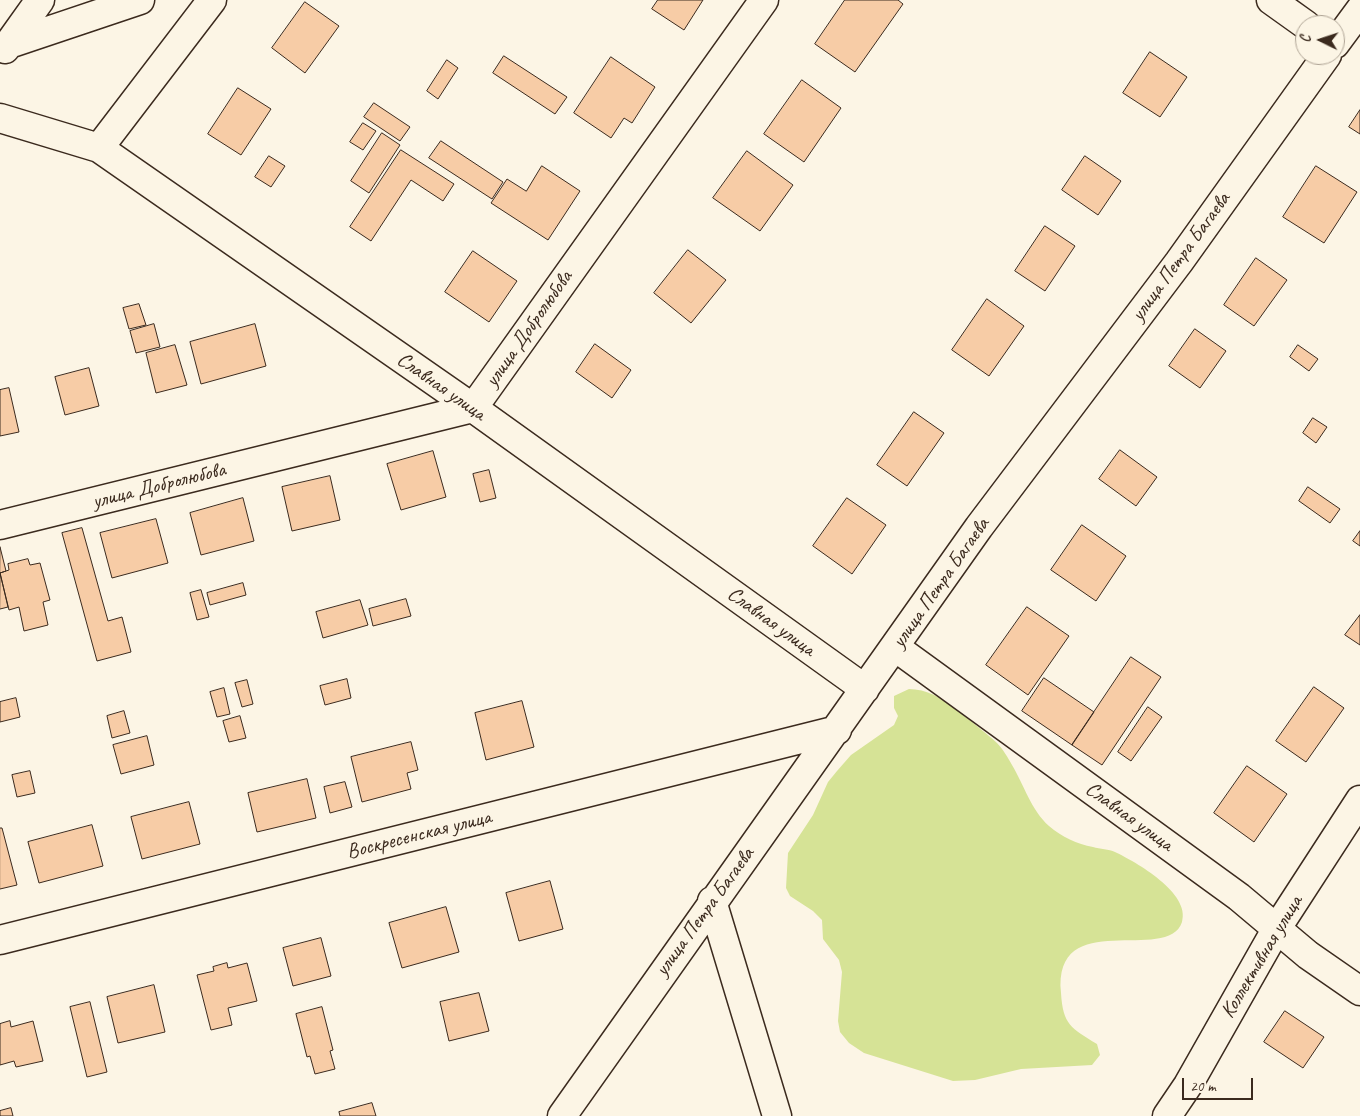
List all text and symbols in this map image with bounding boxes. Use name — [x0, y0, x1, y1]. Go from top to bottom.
north arrow — [1295, 15, 1345, 65]
text: С — [1297, 35, 1314, 43]
street label: улица Петра Багаева — [1126, 188, 1236, 326]
street label: улица Добролюбова — [480, 266, 578, 392]
street label: Славная улица — [392, 347, 490, 427]
street label: улица Добролюбова — [90, 457, 228, 515]
street label: улица Петра Багаева — [887, 513, 995, 653]
street label: Славная улица — [722, 582, 820, 662]
street label: Славная улица — [1080, 777, 1178, 857]
street label: Воскресенская улица — [344, 805, 494, 865]
street label: улица Петра Багаева — [650, 843, 760, 981]
street label: Коллективная улица — [1216, 891, 1308, 1023]
scale bar — [1185, 1068, 1256, 1100]
text: 20 m — [1190, 1077, 1216, 1096]

